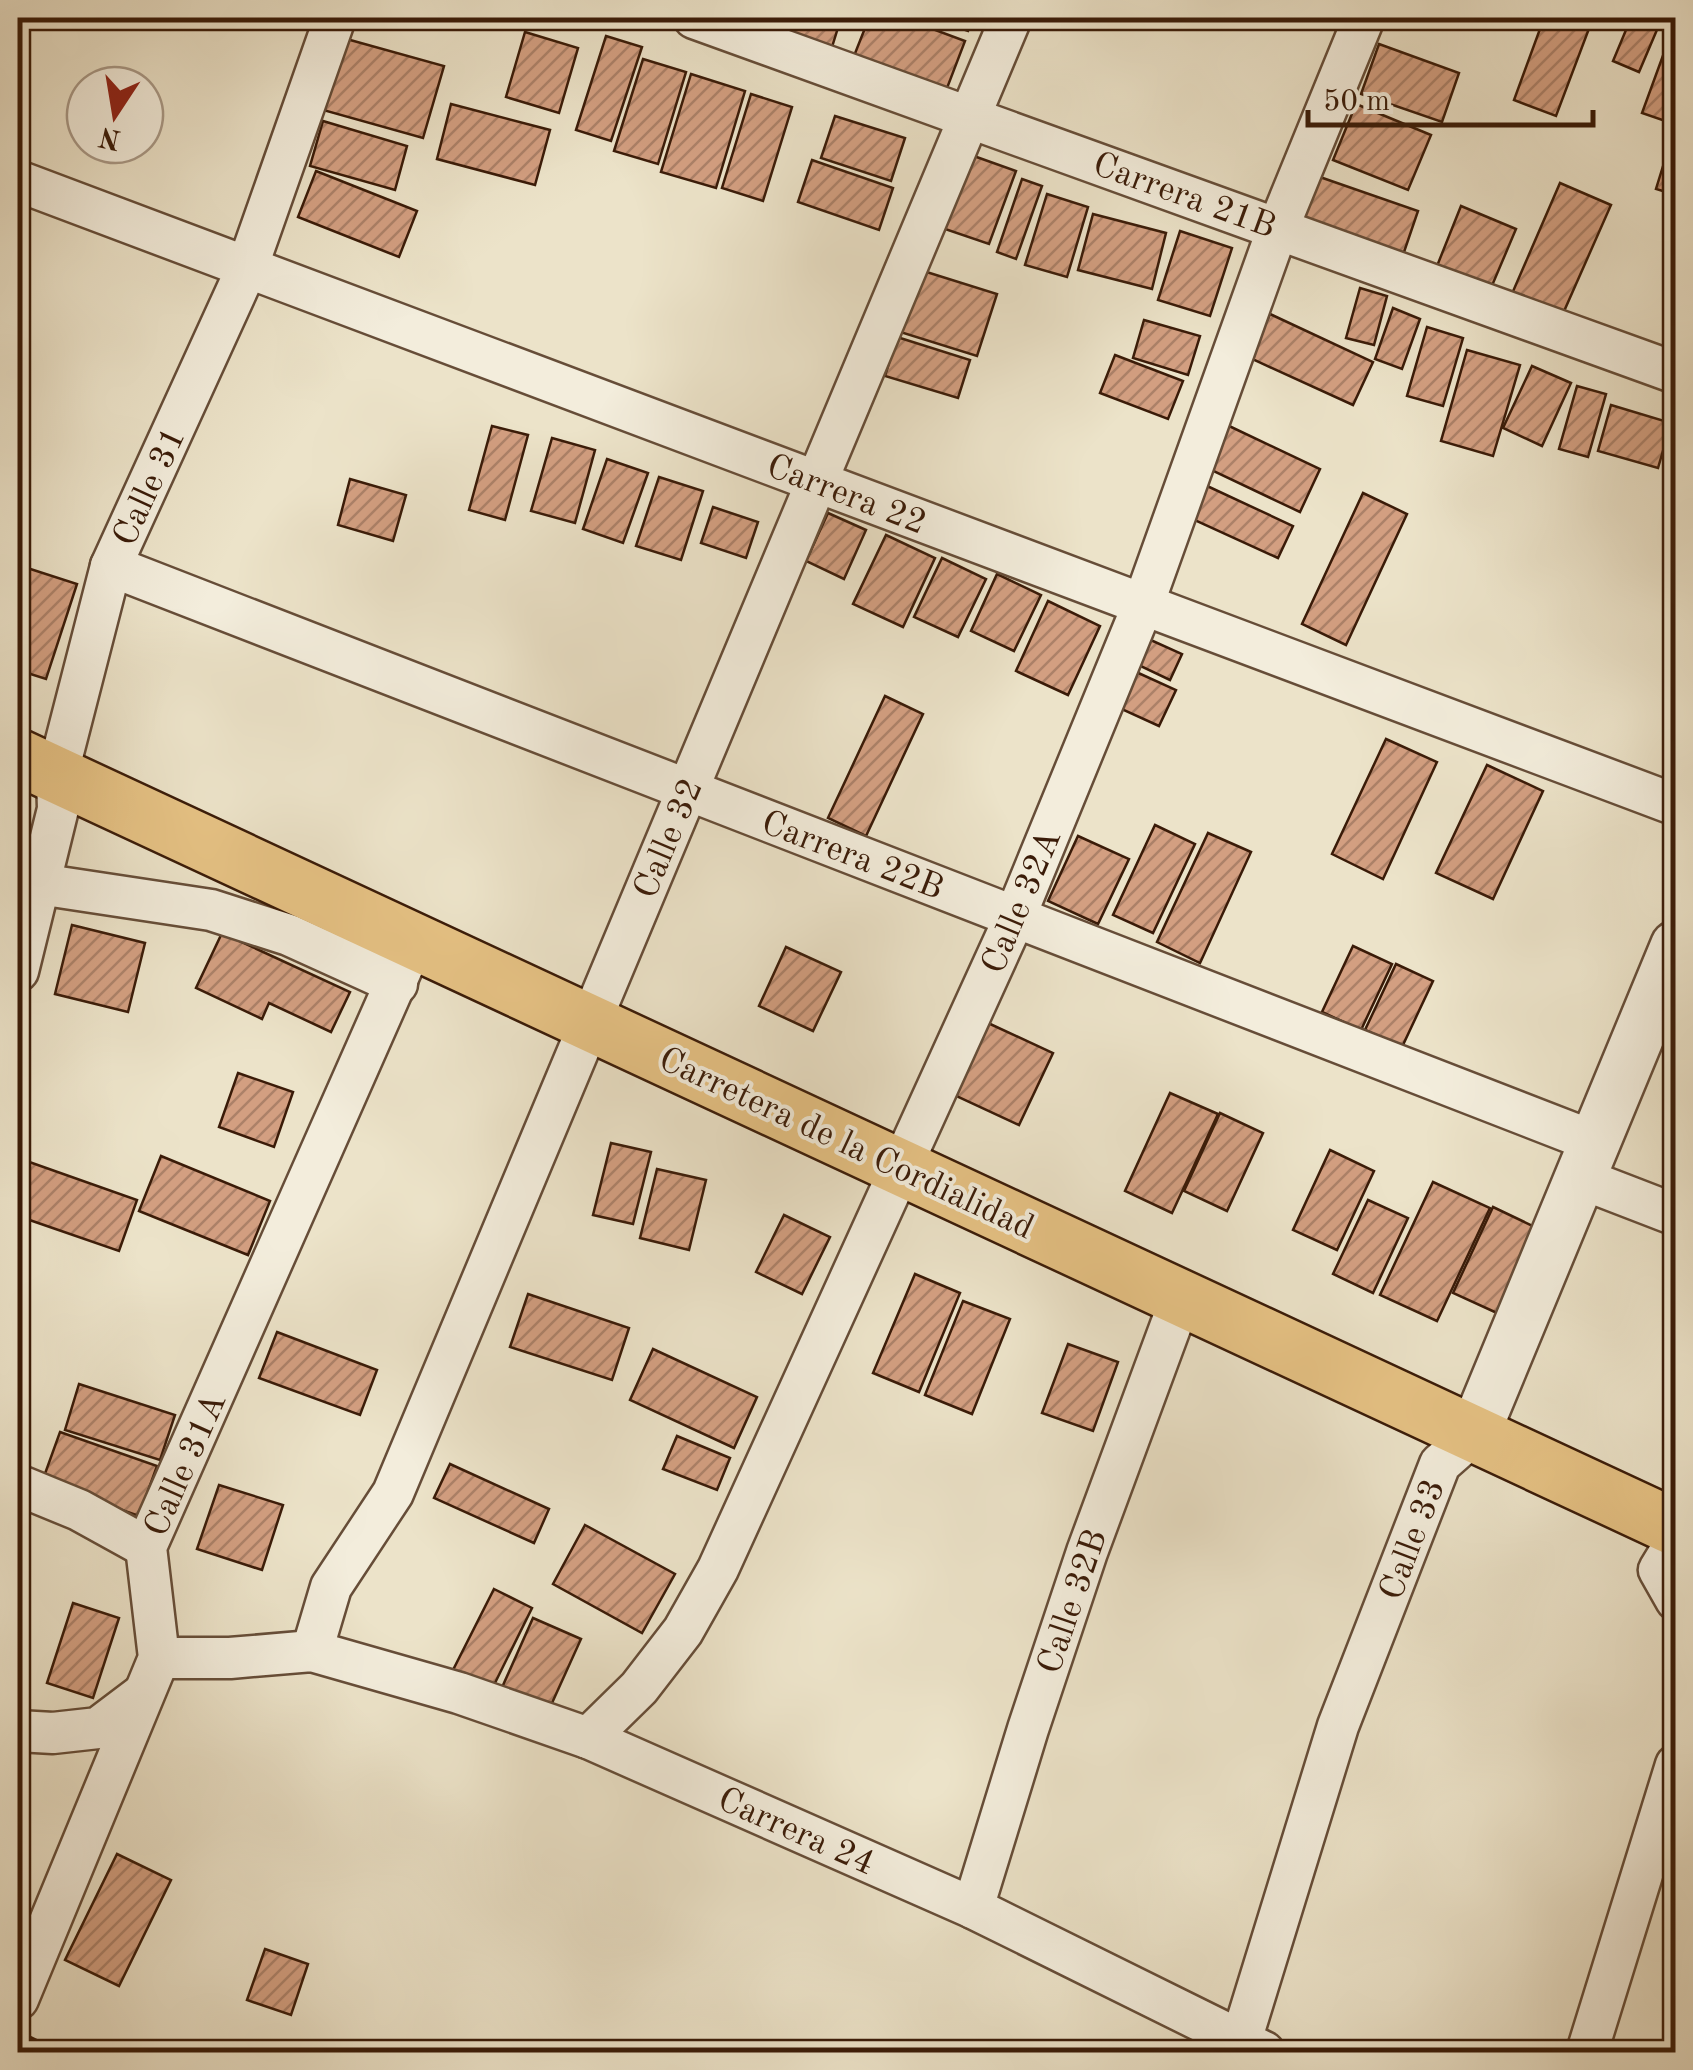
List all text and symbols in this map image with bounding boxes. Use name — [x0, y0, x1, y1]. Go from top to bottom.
north arrow — [65, 65, 165, 165]
scale bar — [1308, 65, 1593, 127]
text: 50 m — [1323, 87, 1390, 117]
text: N — [96, 120, 124, 152]
street label: Carrera 21B — [1088, 147, 1280, 246]
street label: Calle 31 — [108, 422, 193, 552]
street label: Carrera 22 — [762, 449, 931, 542]
street label: Calle 32 — [629, 774, 710, 904]
street label: Carrera 22B — [756, 806, 948, 907]
street label: Calle 32A — [976, 825, 1068, 979]
street label: Carretera de la Cordialidad — [653, 1042, 1039, 1247]
street label: Calle 31A — [139, 1388, 233, 1542]
street label: Calle 33 — [1374, 1475, 1452, 1605]
street label: Calle 32B — [1032, 1525, 1114, 1679]
street label: Carrera 24 — [712, 1782, 880, 1882]

